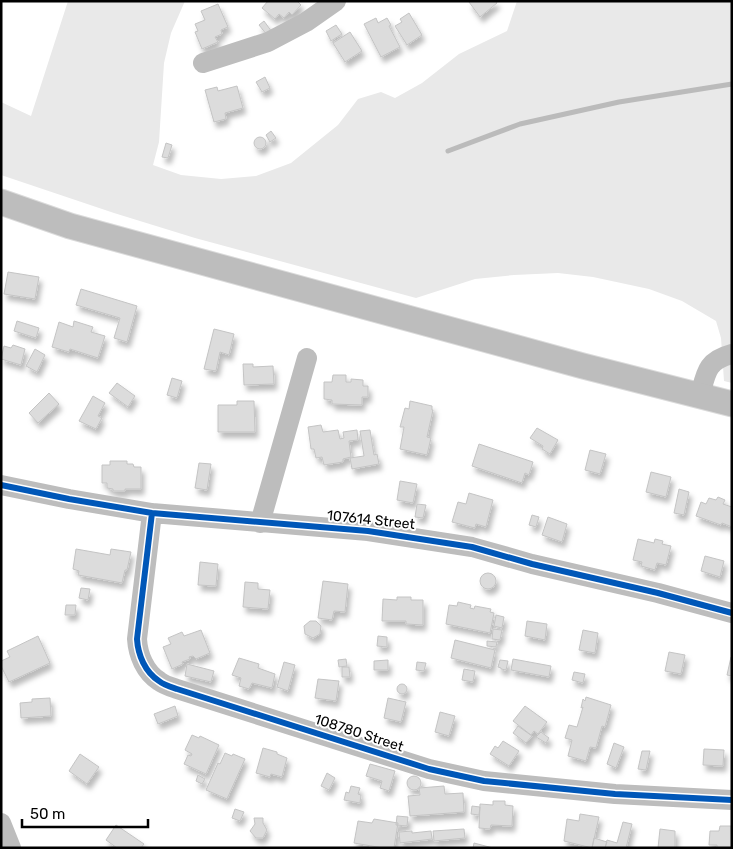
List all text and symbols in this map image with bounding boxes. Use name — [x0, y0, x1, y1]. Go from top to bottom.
street label: 107614 Street — [326, 507, 416, 533]
street label: 108780 Street — [312, 711, 406, 756]
scale bar — [22, 796, 149, 828]
text: 50 m — [30, 805, 65, 823]

